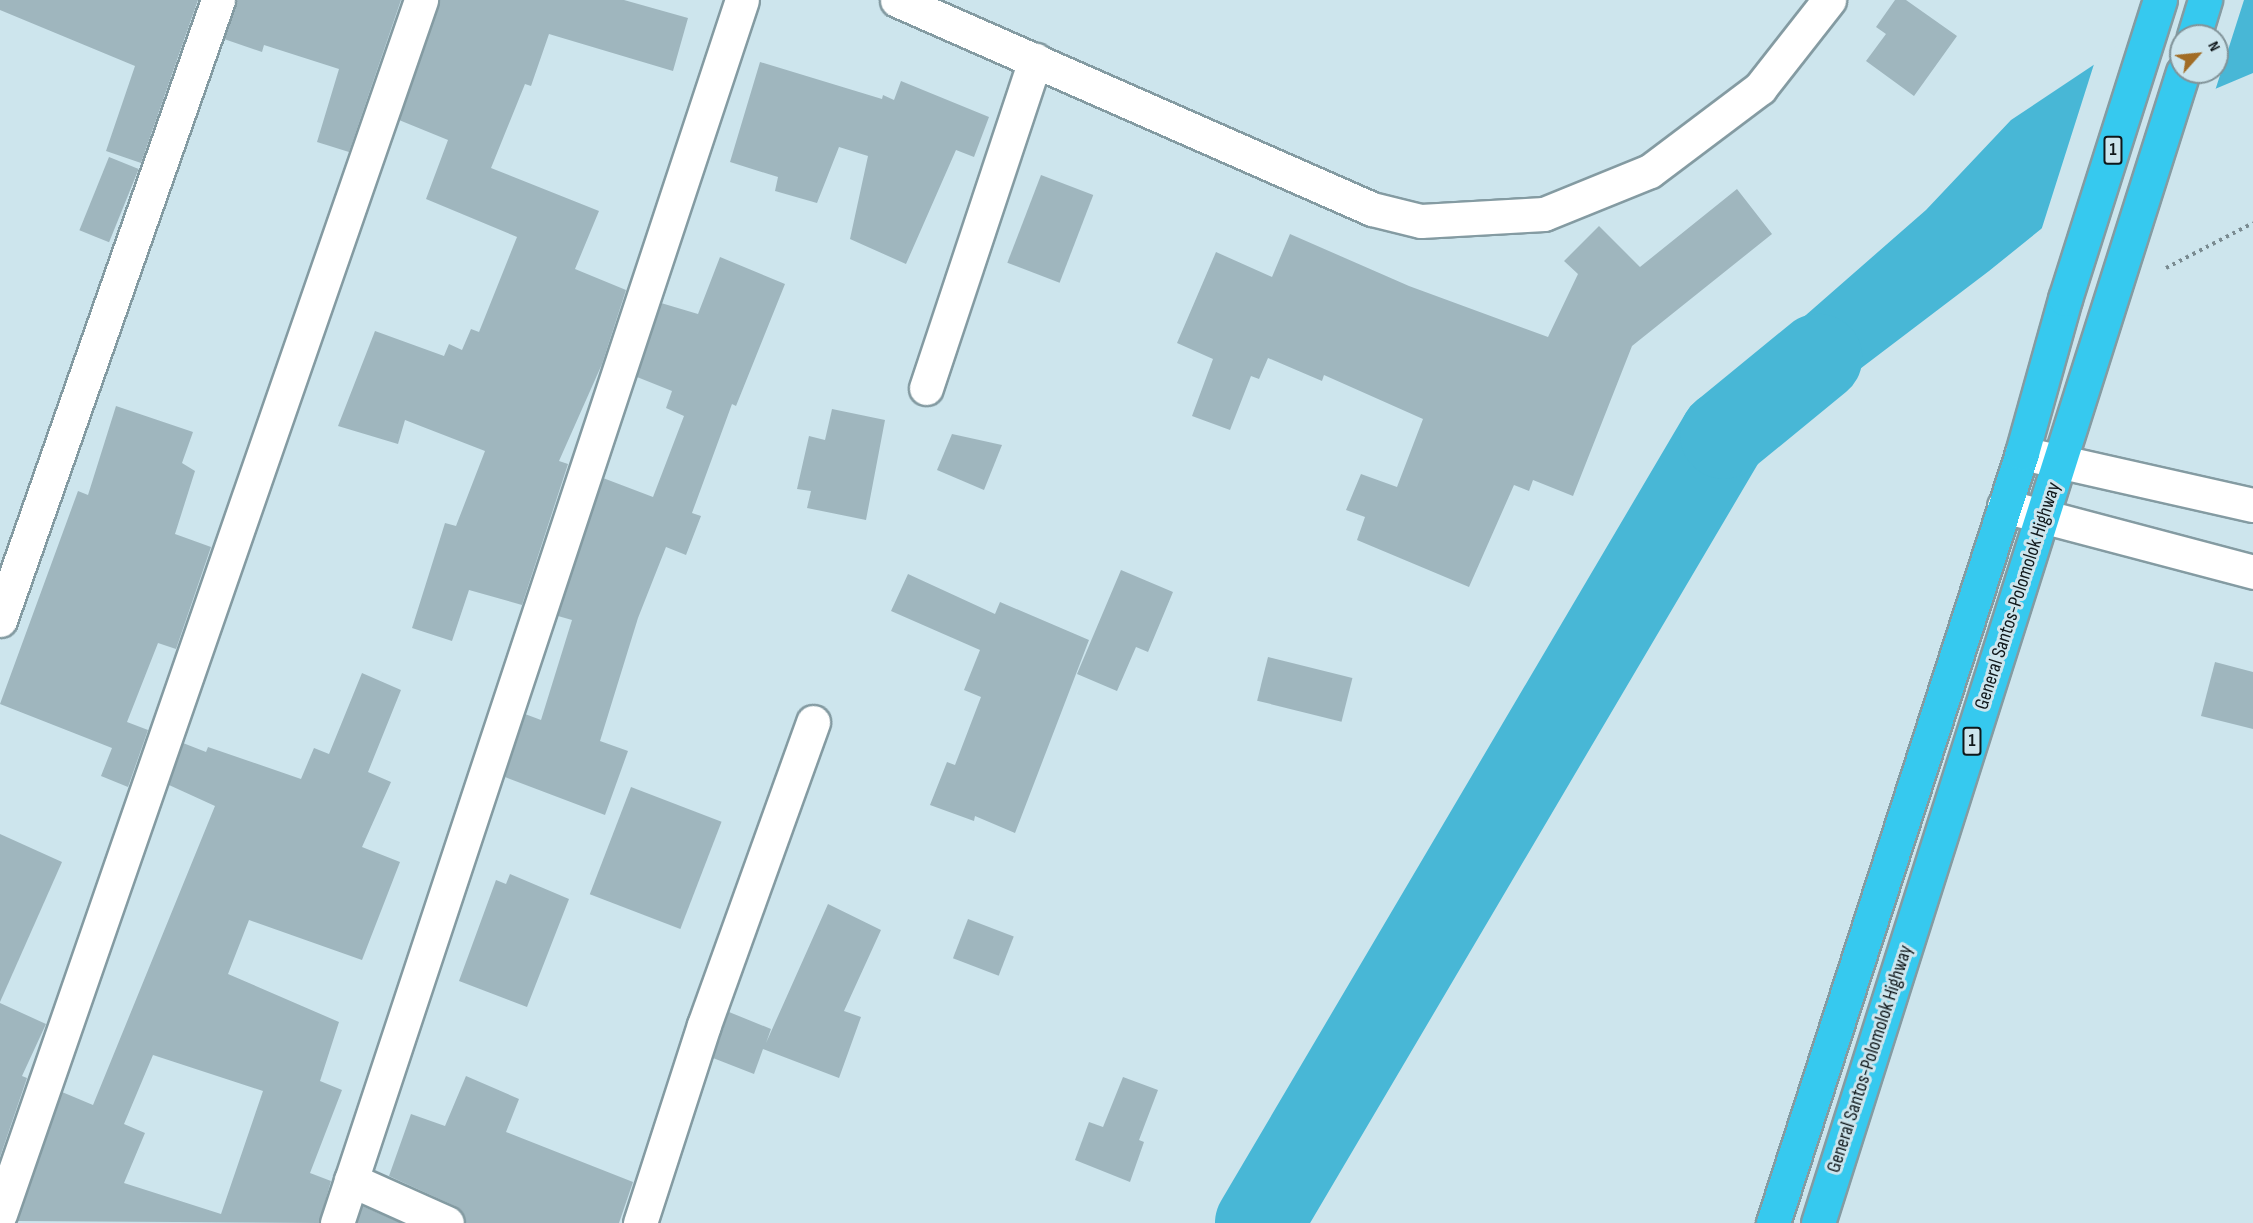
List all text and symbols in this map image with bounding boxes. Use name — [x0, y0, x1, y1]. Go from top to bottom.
north arrow — [2169, 24, 2229, 84]
text: N — [2203, 38, 2224, 55]
road number: 1 — [2102, 135, 2124, 165]
street label: General Santos-Polomolok Highway — [1970, 479, 2066, 713]
road number: 1 — [1962, 726, 1982, 756]
street label: General Santos-Polomolok Highway — [1822, 942, 1918, 1176]

